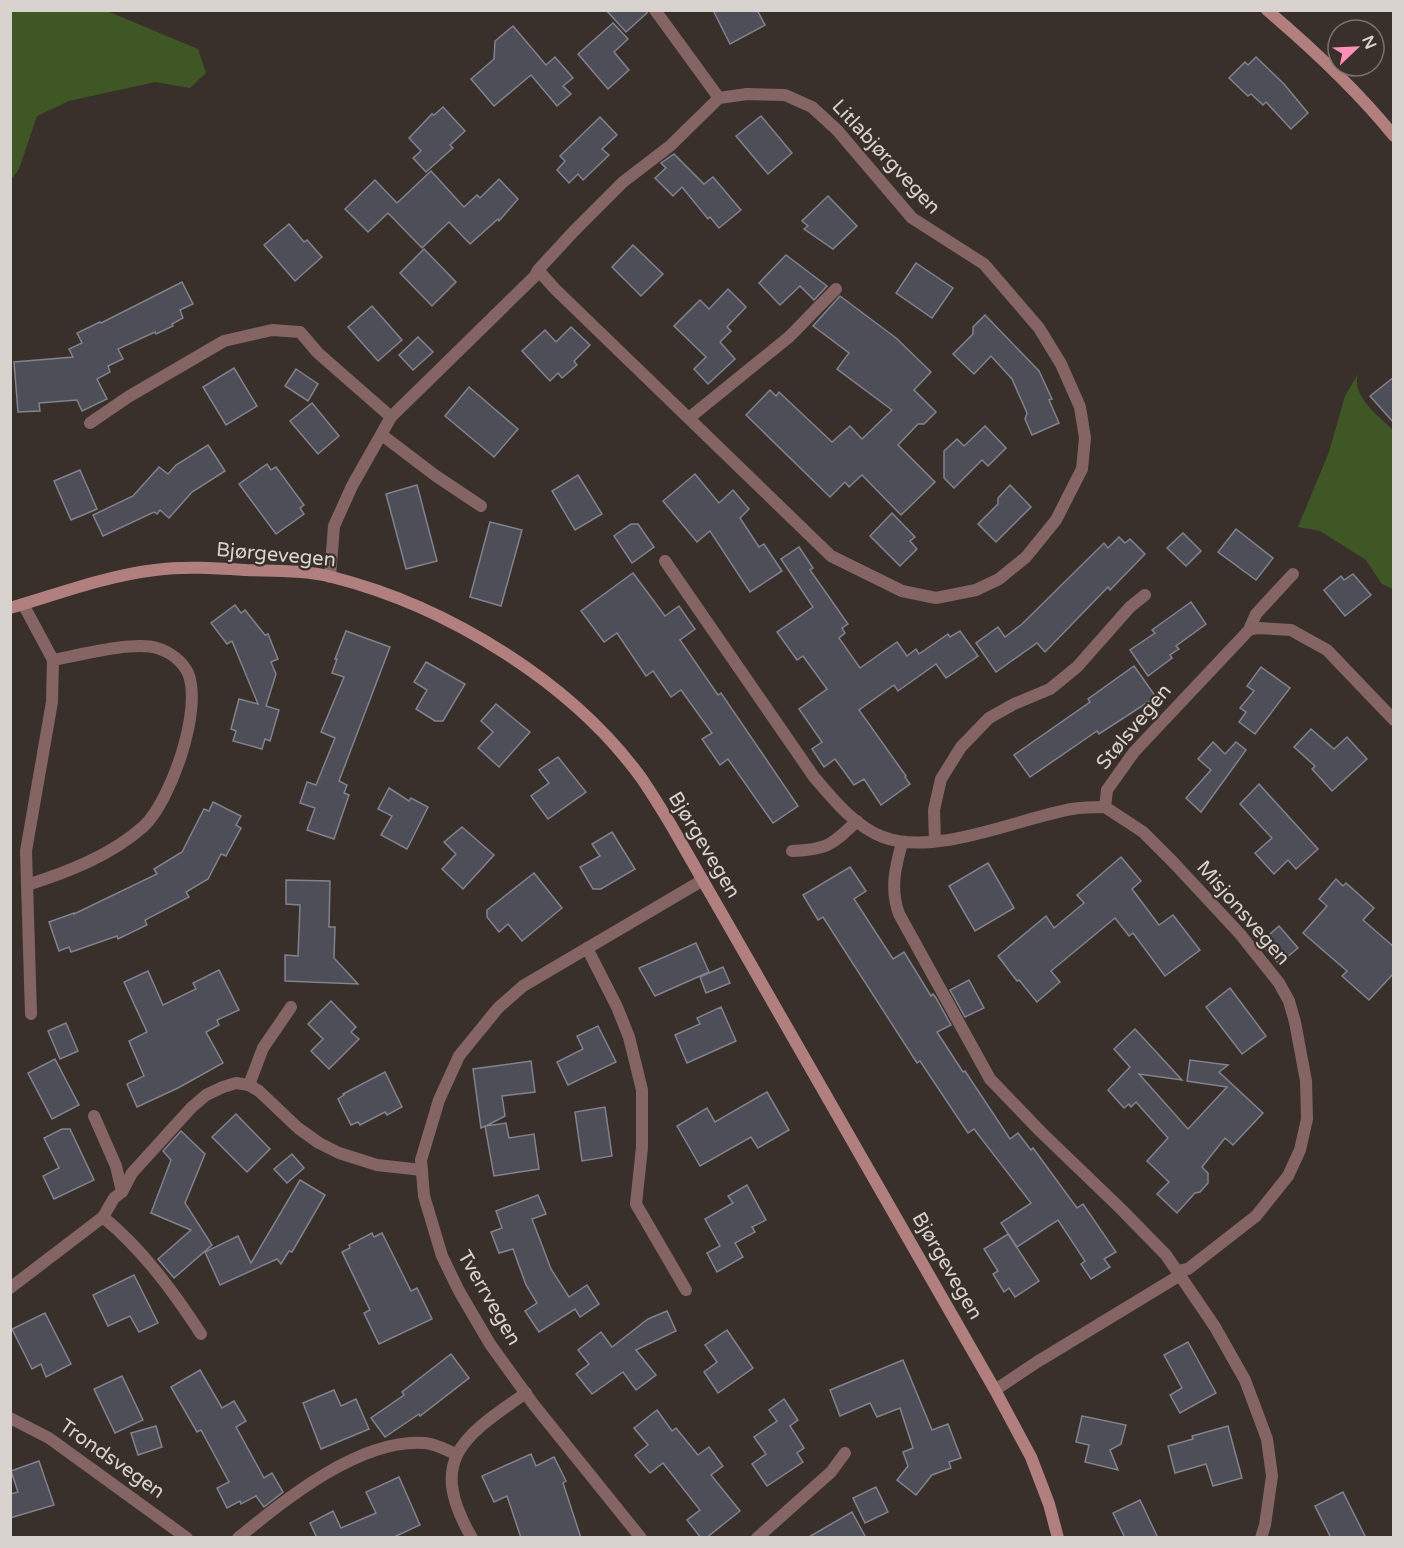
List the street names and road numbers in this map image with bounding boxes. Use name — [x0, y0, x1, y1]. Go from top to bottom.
street label: Litlabjørgvegen — [827, 95, 945, 219]
street label: Bjørgevegen — [215, 538, 337, 572]
street label: Stølsvegen — [1091, 679, 1177, 775]
street label: Bjørgevegen — [663, 787, 745, 903]
street label: Misjonsvegen — [1191, 856, 1295, 970]
street label: Bjørgevegen — [907, 1208, 987, 1324]
street label: Tverrvegen — [452, 1246, 526, 1350]
street label: Trondsvegen — [55, 1414, 169, 1504]

